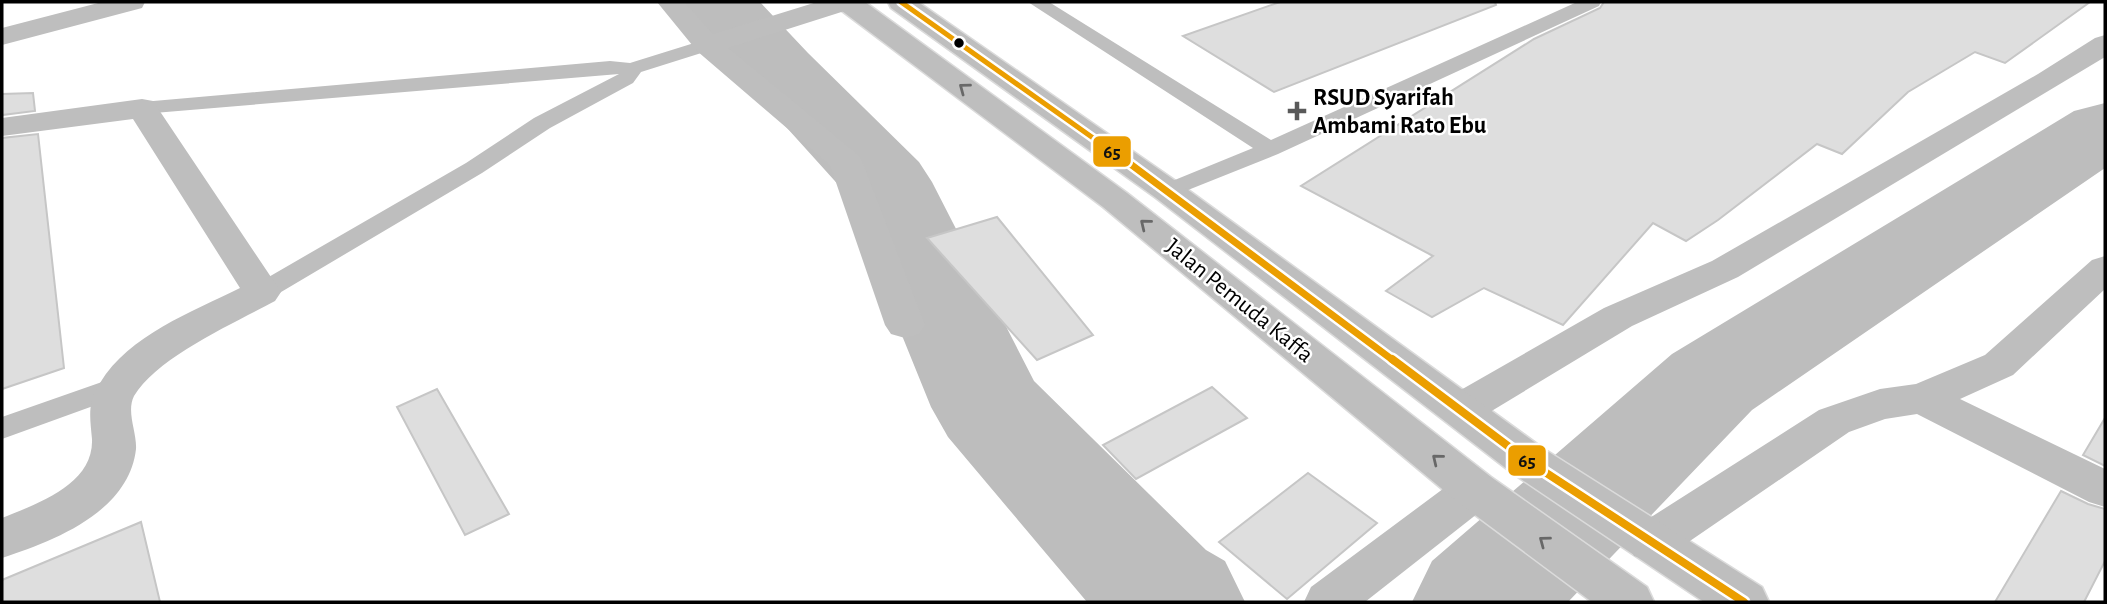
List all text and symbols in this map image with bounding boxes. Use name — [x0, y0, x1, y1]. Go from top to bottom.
unlabelled marker — [952, 36, 966, 50]
one-way arrow — [959, 83, 971, 96]
place label: RSUD Syarifah Ambami Rato Ebu — [1313, 86, 1487, 138]
marker: RSUD Syarifah Ambami Rato Ebu — [1287, 101, 1307, 121]
line badge: 65 — [1092, 135, 1132, 168]
text: 65 — [1103, 143, 1121, 162]
one-way arrow — [1141, 220, 1153, 233]
street label: Jalan Pemuda Kaffa — [1161, 234, 1318, 367]
line badge: 65 — [1507, 444, 1547, 477]
text: 65 — [1518, 452, 1536, 471]
one-way arrow — [1433, 455, 1446, 467]
one-way arrow — [1539, 537, 1552, 550]

